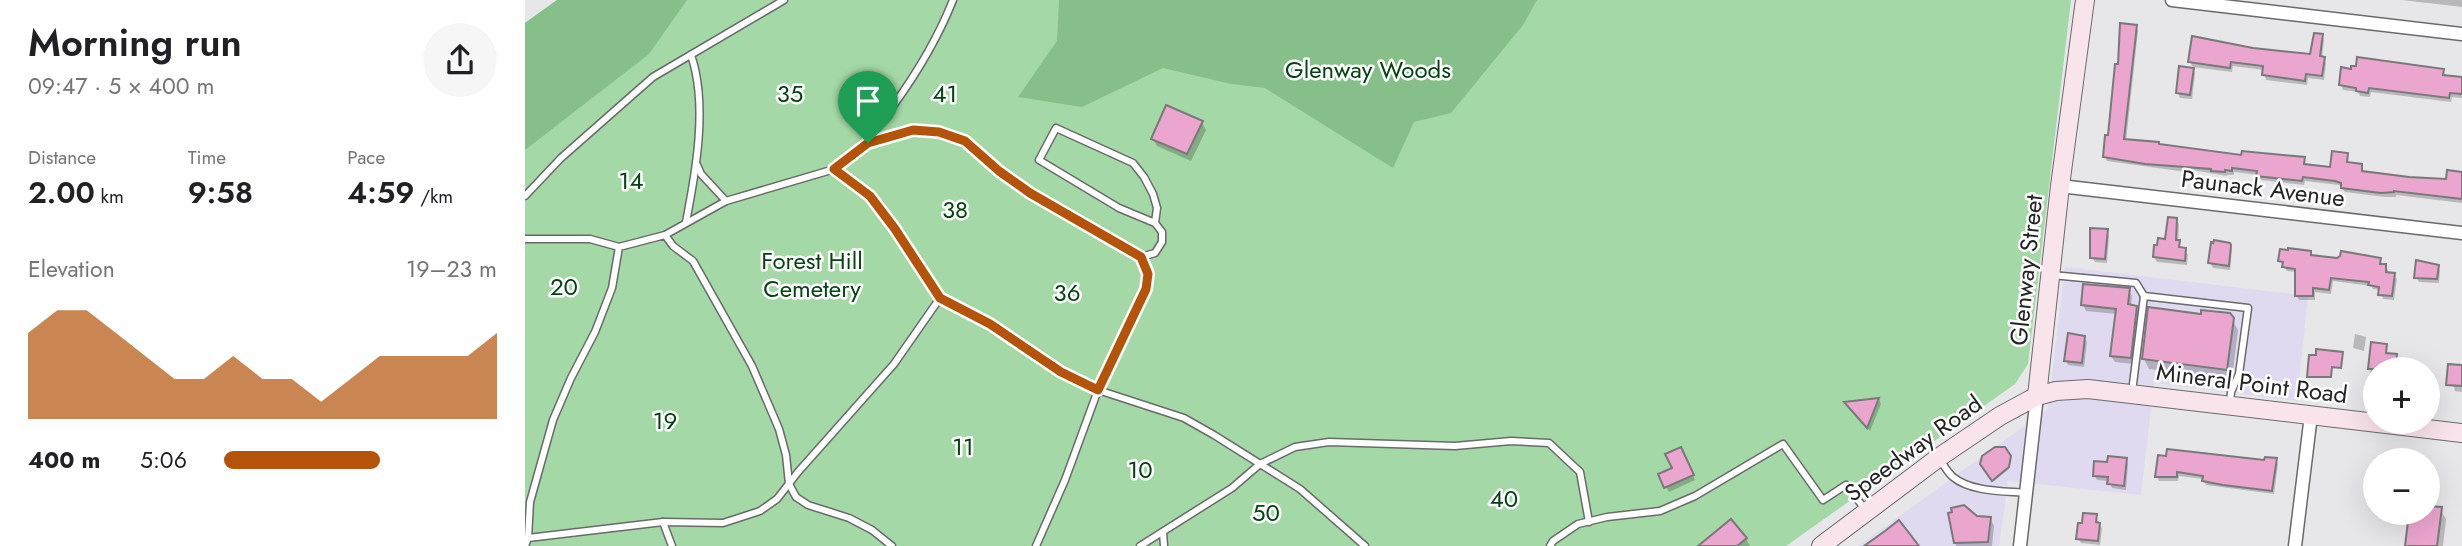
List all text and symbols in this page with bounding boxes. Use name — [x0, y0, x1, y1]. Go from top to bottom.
text: Morning run — [28, 15, 242, 70]
button: share — [423, 23, 497, 97]
park label: Glenway Woods — [1285, 52, 1451, 87]
text: 09:47 · 5 × 400 m — [28, 69, 214, 103]
pin — [838, 71, 898, 143]
park label: 35 — [777, 76, 803, 111]
park label: 41 — [933, 76, 957, 111]
icon: arrive — [849, 82, 887, 120]
text: Distance — [28, 144, 96, 171]
text: Time — [188, 144, 226, 171]
text: Pace — [347, 144, 385, 171]
street label: Paunack Avenue — [2179, 161, 2347, 215]
park label: 14 — [619, 163, 643, 198]
text: 2.00 — [28, 171, 95, 214]
text: 9:58 — [188, 171, 253, 214]
text: 4:59 — [347, 171, 414, 214]
text: km — [95, 183, 124, 210]
text: /km — [414, 183, 453, 210]
park label: 38 — [942, 192, 968, 227]
street label: Glenway Street — [2001, 192, 2051, 347]
park label: Forest Hill Cemetery — [761, 243, 863, 306]
text: Elevation — [28, 252, 115, 286]
text: 19–23 m — [406, 252, 497, 286]
park label: 20 — [550, 269, 578, 304]
park label: 36 — [1054, 275, 1080, 310]
street label: Mineral Point Road — [2154, 354, 2350, 412]
map controls — [2363, 357, 2440, 525]
button: + — [2363, 357, 2440, 434]
street label: Speedway Road — [1837, 386, 1989, 510]
park label: 19 — [653, 403, 677, 438]
park label: 11 — [952, 429, 974, 464]
text: 400 m — [28, 443, 100, 477]
text: 5:06 — [140, 443, 187, 477]
button: − — [2363, 448, 2440, 525]
park label: 10 — [1127, 452, 1153, 487]
park label: 40 — [1490, 481, 1518, 516]
park label: 50 — [1252, 495, 1280, 530]

